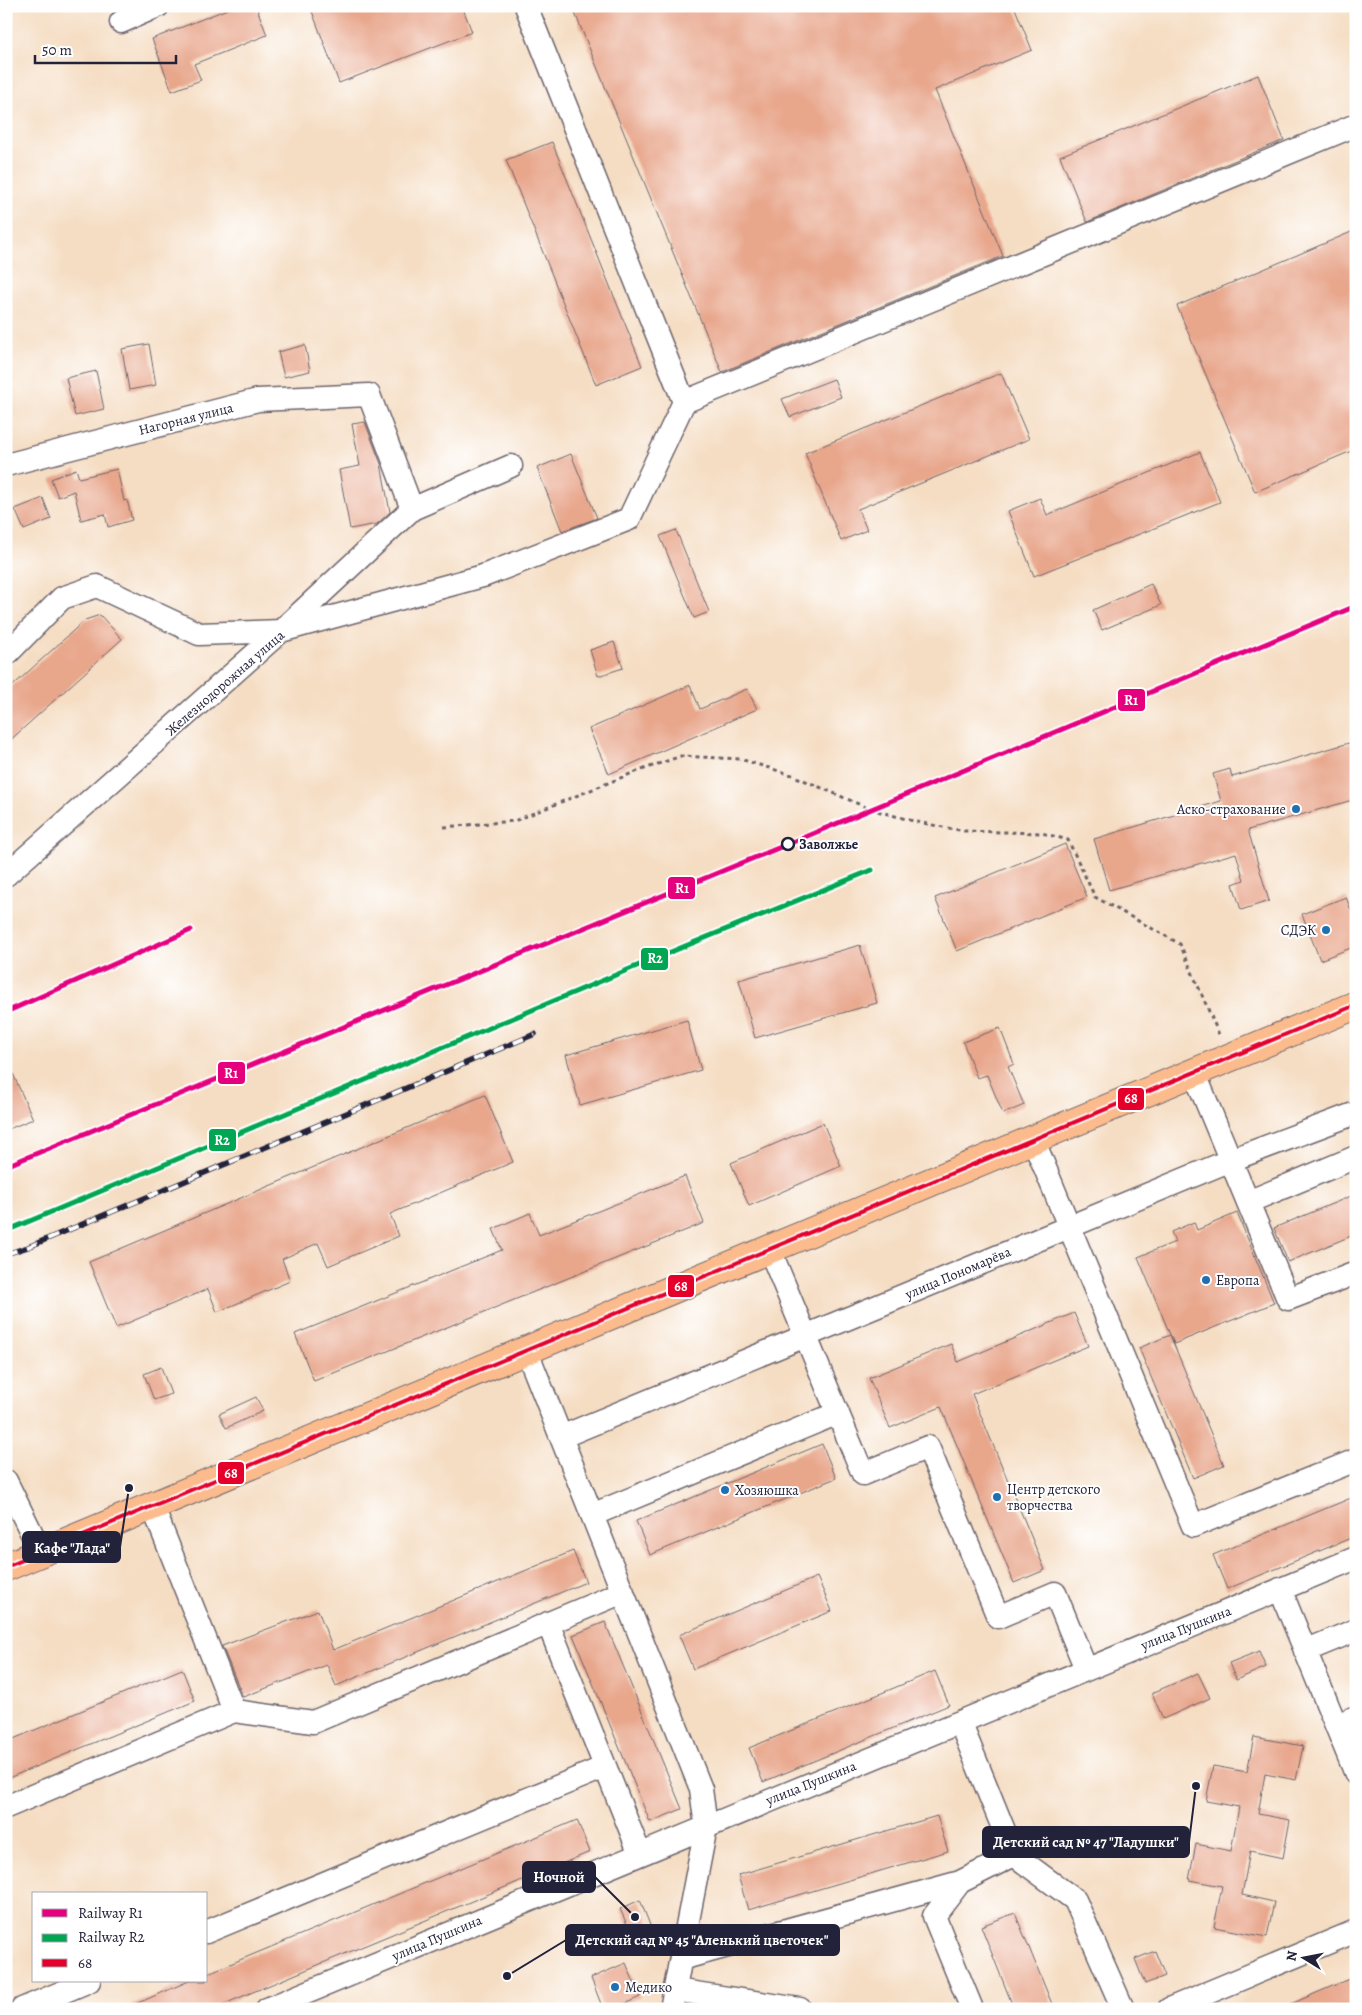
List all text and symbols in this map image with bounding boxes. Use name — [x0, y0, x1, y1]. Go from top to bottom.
scale bar — [35, 32, 176, 64]
text: 50 m — [42, 40, 72, 60]
street label: Нагорная улица — [137, 398, 236, 440]
street label: Железнодорожная улица — [161, 626, 289, 740]
line badge: R1 — [1117, 688, 1146, 712]
text: R1 — [1124, 691, 1138, 710]
place label: Аско-страхование — [1176, 800, 1286, 819]
marker: Аско-страхование — [1290, 803, 1302, 815]
place label: Заволжье — [799, 835, 859, 854]
marker: Заволжье — [781, 837, 795, 851]
line badge: R1 — [667, 876, 696, 900]
text: R1 — [675, 879, 689, 898]
place label: СДЭК — [1281, 921, 1316, 940]
marker: СДЭК — [1320, 924, 1332, 936]
line badge: R2 — [640, 947, 669, 971]
text: R2 — [647, 949, 663, 968]
line badge: R1 — [217, 1061, 246, 1085]
text: R1 — [224, 1064, 238, 1083]
line badge: 68 — [1117, 1087, 1145, 1111]
text: 68 — [1124, 1089, 1138, 1108]
line badge: R2 — [208, 1128, 237, 1152]
text: R2 — [214, 1131, 230, 1150]
street label: улица Пономарёва — [901, 1242, 1014, 1304]
place label: Европа — [1216, 1271, 1260, 1290]
line badge: 68 — [667, 1274, 695, 1298]
marker: Европа — [1200, 1274, 1212, 1286]
text: 68 — [674, 1277, 688, 1296]
line badge: 68 — [217, 1461, 245, 1485]
text: 68 — [224, 1464, 238, 1483]
place label: Центр детского творчества — [1007, 1480, 1100, 1515]
place label: Хозяюшка — [735, 1481, 799, 1500]
marker: Хозяюшка — [719, 1484, 731, 1496]
marker: Центр детского творчества — [991, 1491, 1003, 1503]
callout: Кафе "Лада" — [23, 1532, 120, 1562]
text: Кафе "Лада" — [34, 1538, 110, 1558]
street label: улица Пушкина — [1137, 1601, 1235, 1655]
street label: улица Пушкина — [762, 1756, 860, 1810]
callout: Детский сад № 47 "Ладушки" — [983, 1827, 1189, 1857]
text: Детский сад № 47 "Ладушки" — [993, 1832, 1179, 1852]
callout: Ночной — [523, 1862, 595, 1892]
text: Ночной — [533, 1867, 585, 1887]
legend — [32, 1892, 208, 1982]
text: Railway R1 — [78, 1903, 143, 1923]
street label: улица Пушкина — [388, 1910, 485, 1966]
callout: Детский сад № 45 "Аленький цветочек" — [566, 1925, 839, 1955]
text: Railway R2 — [78, 1927, 145, 1947]
text: Детский сад № 45 "Аленький цветочек" — [575, 1930, 829, 1950]
north arrow — [1280, 1932, 1330, 1982]
text: N — [1281, 1949, 1302, 1963]
text: 68 — [78, 1953, 92, 1973]
place label: Медико — [625, 1978, 672, 1997]
marker: Медико — [609, 1981, 621, 1993]

